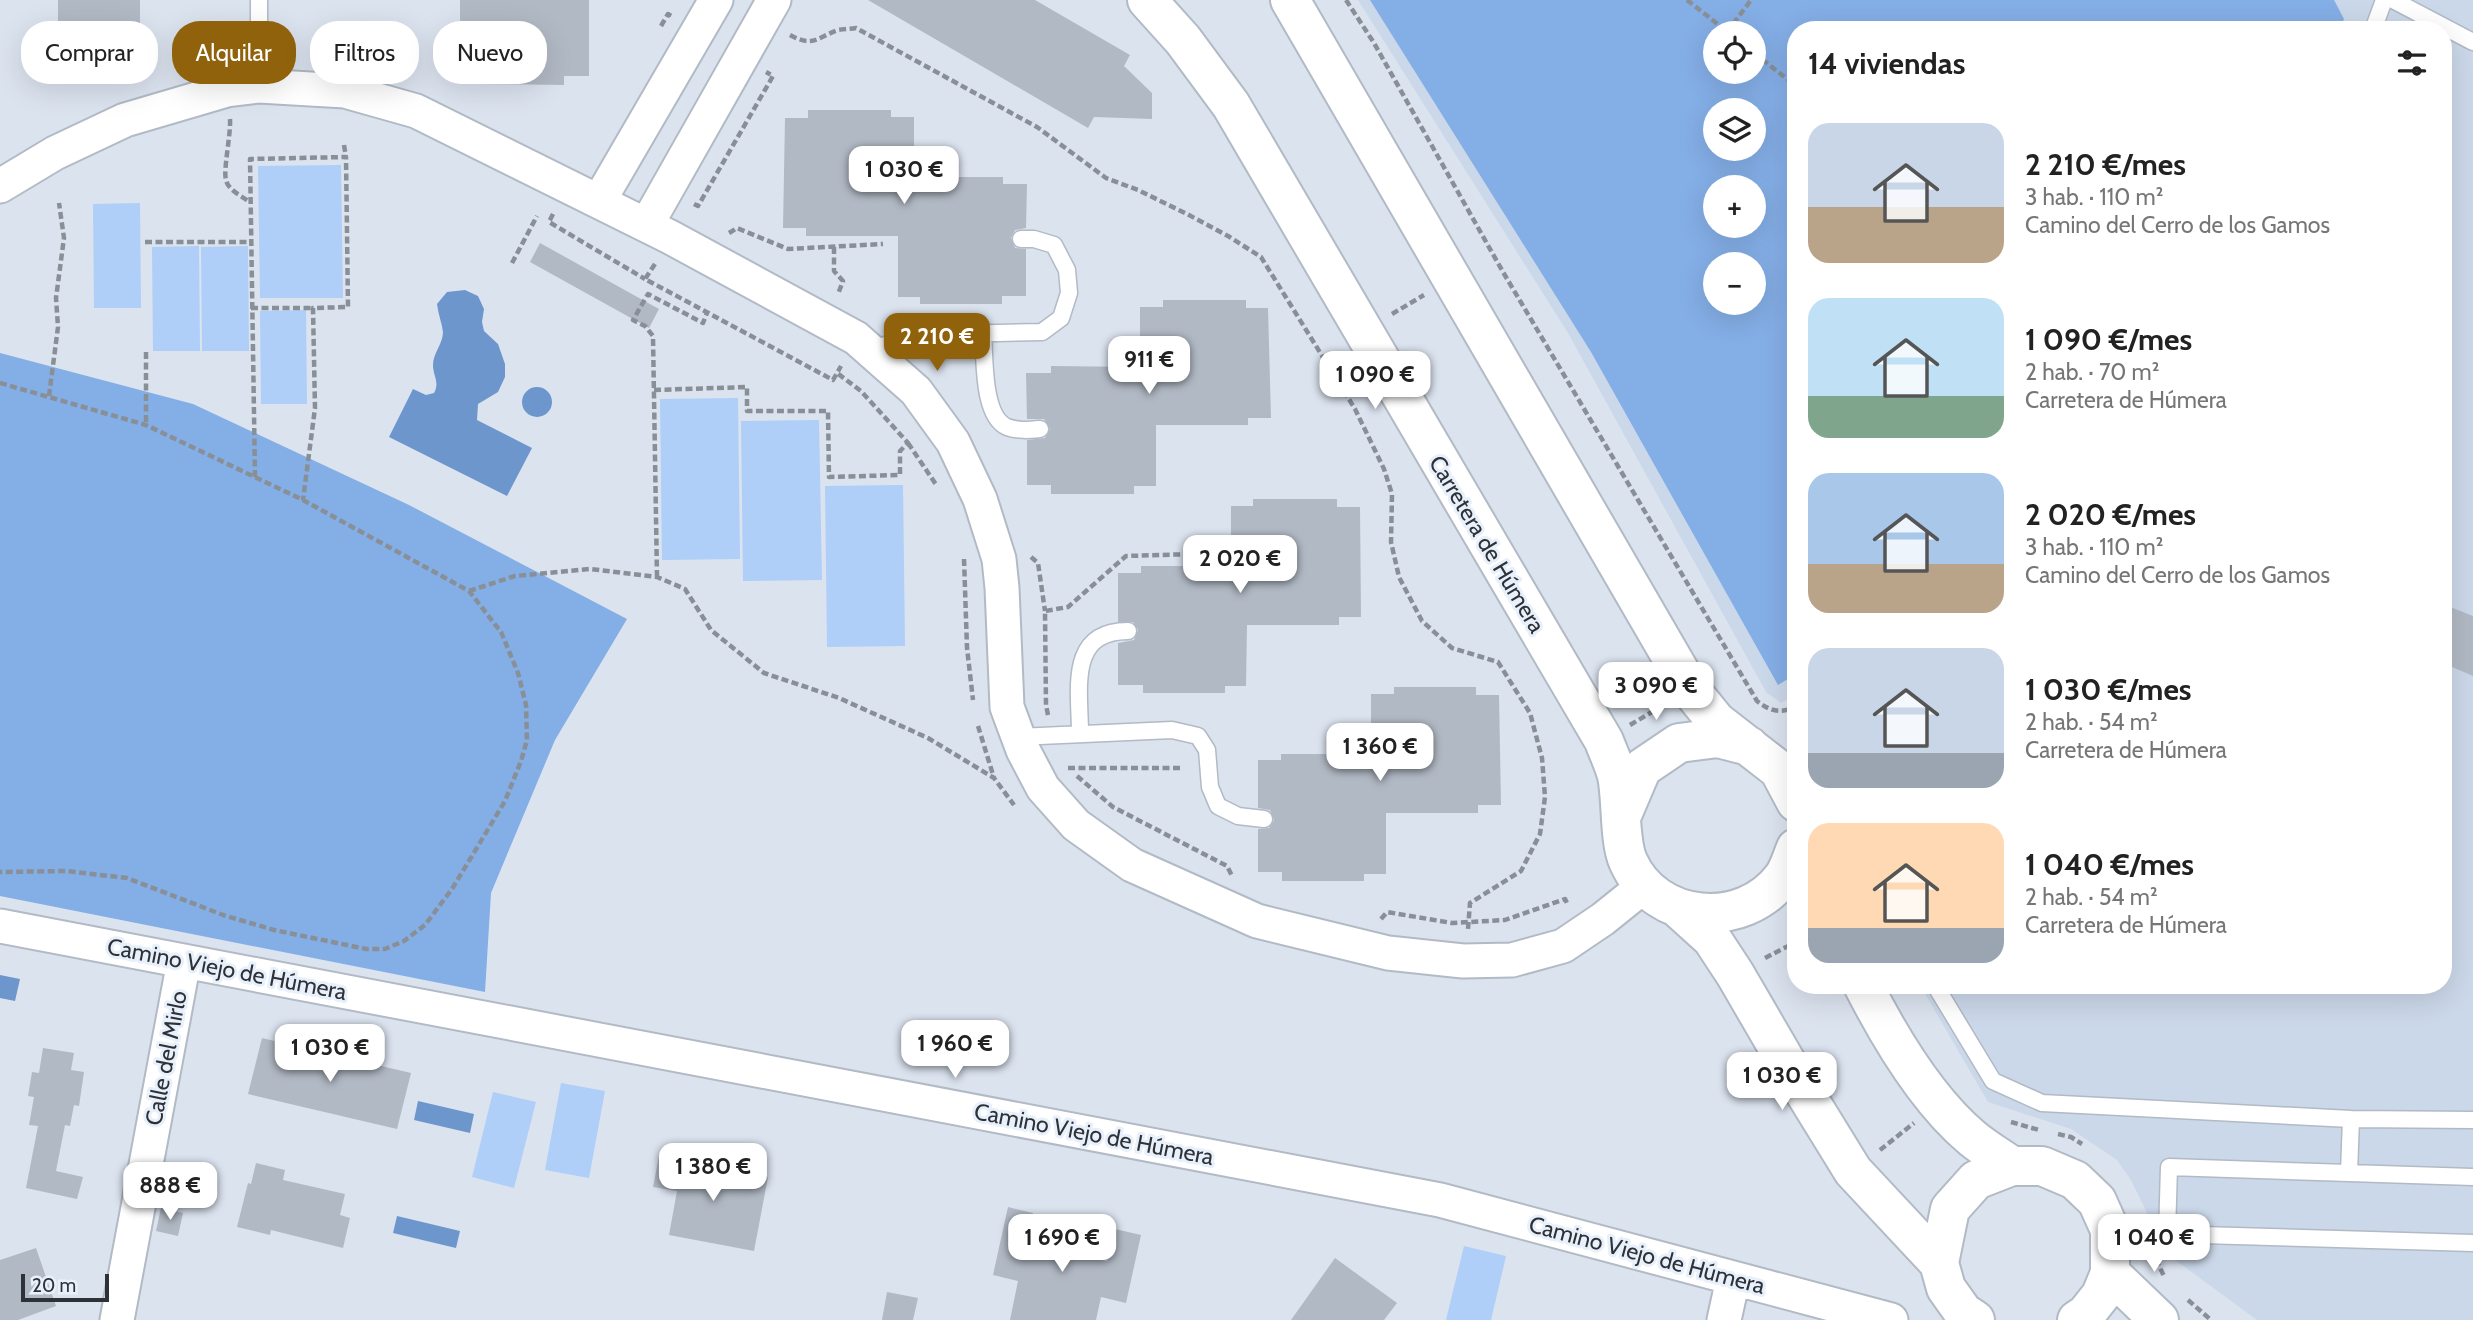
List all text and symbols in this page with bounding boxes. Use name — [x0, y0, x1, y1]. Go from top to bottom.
chip: Comprar — [21, 21, 158, 84]
chip: Alquilar — [172, 21, 296, 84]
chip: Filtros — [310, 21, 419, 84]
chip: Nuevo — [433, 21, 547, 84]
map controls — [1703, 21, 1766, 315]
button: locate — [1703, 21, 1766, 84]
icon: filters — [2393, 44, 2431, 82]
text: 14 viviendas — [1808, 45, 1965, 82]
button: layers — [1703, 98, 1766, 161]
pin: 1 030 € — [839, 146, 969, 206]
text: 2 210 €/mes — [2025, 146, 2186, 183]
icon: home — [1864, 151, 1948, 235]
text: 1 030 € — [865, 155, 943, 183]
button: + — [1703, 175, 1766, 238]
text: 3 hab. · 110 m² — [2025, 183, 2163, 211]
text: Camino del Cerro de los Gamos — [2025, 211, 2330, 239]
button: − — [1703, 252, 1766, 315]
pin: 2 210 € — [872, 314, 1002, 373]
text: 1 090 €/mes — [2025, 321, 2192, 358]
text: 2 210 € — [900, 322, 974, 350]
icon: home — [1864, 326, 1948, 410]
pin: 911 € — [1100, 336, 1198, 396]
text: 911 € — [1124, 345, 1174, 373]
pin: 1 090 € — [1310, 352, 1440, 411]
text: 2 hab. · 70 m² — [2025, 358, 2159, 386]
text: 1 090 € — [1336, 360, 1414, 388]
text: Carretera de Húmera — [2025, 386, 2227, 414]
street label: Carretera de Húmera — [1423, 450, 1551, 638]
text: 2 020 €/mes — [2025, 496, 2196, 533]
icon: home — [1864, 501, 1948, 585]
text: 3 hab. · 110 m² — [2025, 533, 2163, 561]
pin: 2 020 € — [1175, 536, 1305, 595]
text: 2 020 € — [1199, 544, 1281, 572]
text: Camino del Cerro de los Gamos — [2025, 561, 2330, 589]
pin: 3 090 € — [1591, 662, 1721, 722]
text: 3 090 € — [1615, 671, 1697, 699]
text: 1 030 €/mes — [2025, 671, 2192, 708]
icon: home — [1864, 676, 1948, 760]
text: 2 hab. · 54 m² — [2025, 708, 2158, 736]
pin: 1 360 € — [1315, 724, 1445, 783]
text: 1 360 € — [1342, 732, 1418, 760]
text: Carretera de Húmera — [2025, 736, 2227, 764]
text: 1 040 €/mes — [2025, 846, 2194, 883]
icon: home — [1864, 851, 1948, 935]
text: 2 hab. · 54 m² — [2025, 883, 2158, 911]
text: Carretera de Húmera — [2025, 911, 2227, 939]
street label: Camino Viejo de Húmera — [105, 932, 349, 1006]
street label: Calle del Mirlo — [139, 988, 193, 1128]
pin: 1 960 € — [890, 1020, 1020, 1080]
pin: 1 030 € — [265, 1024, 395, 1084]
text: 1 960 € — [917, 1029, 993, 1057]
text: 1 030 € — [291, 1033, 369, 1061]
pin: 1 030 € — [1717, 1052, 1847, 1112]
text: 1 030 € — [1743, 1061, 1821, 1089]
street label: Camino Viejo de Húmera — [972, 1097, 1216, 1171]
pin: 1 380 € — [648, 1144, 778, 1203]
text: 1 380 € — [675, 1152, 751, 1180]
pin: 888 € — [121, 1162, 219, 1222]
text: 888 € — [139, 1171, 201, 1199]
street label: Camino Viejo de Húmera — [1526, 1210, 1768, 1300]
pin: 1 690 € — [997, 1214, 1127, 1274]
pin: 1 040 € — [2089, 1214, 2219, 1274]
text: 1 690 € — [1024, 1223, 1100, 1251]
text: 1 040 € — [2114, 1223, 2194, 1251]
scale bar — [21, 1271, 108, 1303]
text: 20 m — [32, 1274, 76, 1297]

